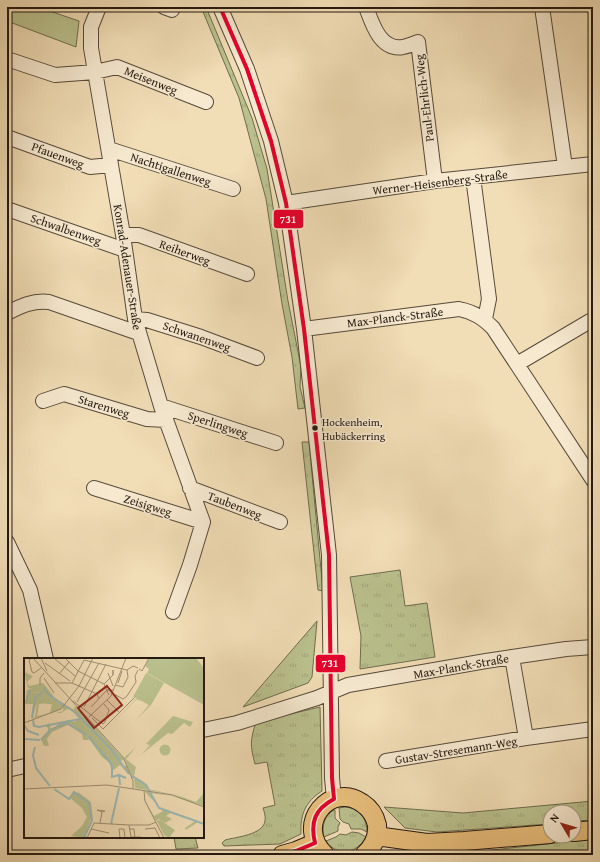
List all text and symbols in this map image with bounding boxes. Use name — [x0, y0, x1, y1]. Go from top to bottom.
street label: Paul-Ehrlich-Weg — [410, 53, 438, 143]
street label: Meisenweg — [122, 62, 180, 98]
street label: Pfauenweg — [29, 138, 87, 172]
street label: Nachtigallenweg — [129, 148, 213, 190]
street label: Werner-Heisenberg-Straße — [371, 165, 509, 199]
street label: Konrad-Adenauer-Straße — [110, 203, 146, 331]
street label: Schwalbenweg — [28, 209, 104, 249]
line badge: 731 — [273, 209, 304, 229]
text: 731 — [279, 211, 297, 227]
street label: Reiherweg — [157, 235, 213, 269]
street label: Max-Planck-Straße — [346, 303, 444, 331]
street label: Schwanenweg — [161, 316, 233, 356]
street label: Starenweg — [76, 390, 132, 422]
street label: Sperlingweg — [186, 406, 250, 442]
place label: Hockenheim, Hubäckerring — [322, 414, 386, 444]
marker: Hockenheim, Hubäckerring — [310, 423, 320, 433]
street label: Taubenweg — [205, 487, 265, 523]
street label: Zeisigweg — [122, 490, 174, 520]
street label: Max-Planck-Straße — [412, 649, 510, 683]
line badge: 731 — [315, 654, 346, 673]
text: 731 — [321, 655, 339, 671]
inset map — [24, 658, 204, 838]
street label: Gustav-Stresemann-Weg — [394, 732, 518, 768]
north arrow — [542, 804, 582, 844]
text: N — [546, 810, 563, 826]

